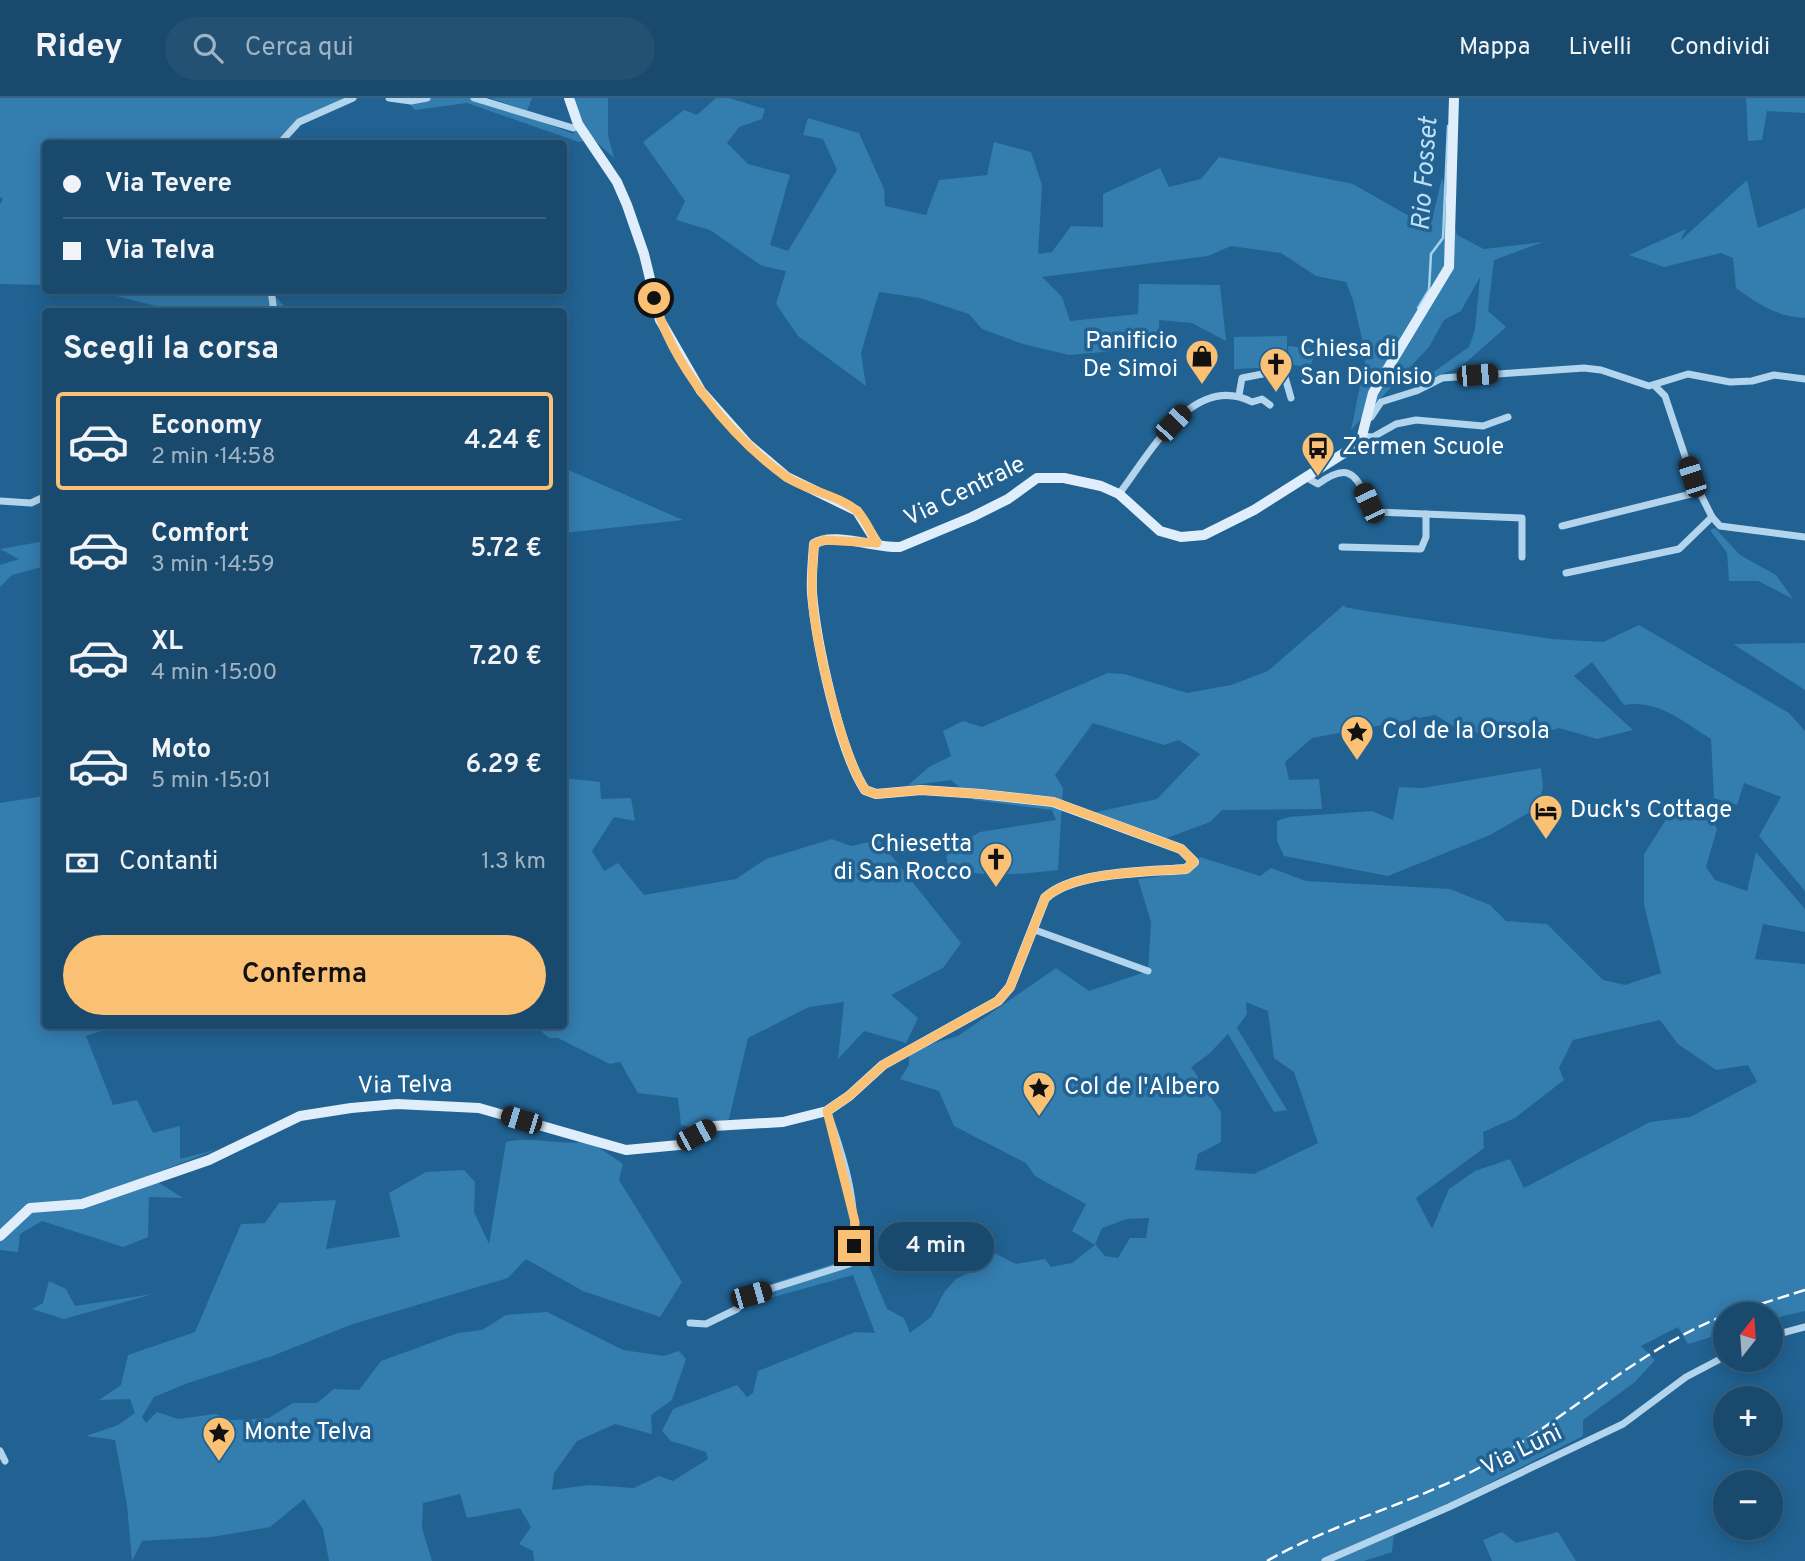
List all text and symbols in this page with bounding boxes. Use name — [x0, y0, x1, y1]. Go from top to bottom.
search box — [165, 17, 655, 80]
text: Ridey — [35, 27, 123, 69]
icon: search — [189, 29, 227, 67]
text: Cerca qui — [245, 32, 354, 65]
text: Mappa — [1459, 33, 1530, 63]
text: Livelli — [1568, 33, 1632, 63]
text: Condividi — [1670, 33, 1770, 63]
water label: Rio Fosset — [1406, 114, 1447, 232]
text: Via Tevere — [105, 168, 232, 201]
text: Via Telva — [105, 235, 215, 268]
route start — [638, 282, 670, 314]
place label: Panificio De Simoi — [1083, 327, 1178, 385]
text: Scegli la corsa — [63, 330, 279, 370]
place label: Chiesa di San Dionisio — [1300, 335, 1433, 393]
shop icon: Panificio De Simoi — [1183, 337, 1221, 386]
church icon: Chiesa di San Dionisio — [1257, 345, 1295, 394]
car — [1456, 363, 1499, 387]
car — [1151, 400, 1196, 446]
icon: car — [67, 410, 130, 473]
text: Economy — [151, 410, 262, 443]
text: 4.24 € — [464, 425, 542, 458]
bus stop icon: Zermen Scuole — [1299, 429, 1337, 478]
place label: Zermen Scuole — [1342, 433, 1504, 463]
text: 2 min · 14:58 — [151, 443, 275, 472]
street label: Via Centrale — [900, 450, 1030, 534]
car — [1676, 454, 1709, 500]
car — [1351, 480, 1388, 526]
icon: car — [67, 518, 130, 581]
text: Comfort — [151, 518, 249, 551]
text: 5.72 € — [470, 533, 542, 566]
text: 3 min · 14:59 — [151, 551, 275, 580]
icon: car — [67, 626, 130, 689]
text: XL — [151, 626, 183, 659]
text: 7.20 € — [469, 641, 542, 674]
text: 4 min · 15:00 — [151, 659, 277, 688]
place icon: Col de la Orsola — [1338, 713, 1376, 762]
place label: Col de la Orsola — [1382, 717, 1550, 747]
icon: car — [67, 734, 130, 797]
text: Moto — [151, 734, 211, 767]
text: 6.29 € — [466, 749, 542, 782]
text: 5 min · 15:01 — [151, 767, 271, 796]
hotel icon: Duck's Cottage — [1527, 792, 1565, 841]
place label: Duck's Cottage — [1570, 796, 1732, 826]
place label: Chiesetta di San Rocco — [833, 830, 972, 888]
church icon: Chiesetta di San Rocco — [977, 840, 1015, 889]
icon: cash — [63, 844, 101, 882]
text: Contanti — [119, 846, 218, 879]
text: 1.3 km — [481, 848, 546, 877]
button: Conferma — [63, 935, 546, 1015]
place icon: Col de l'Albero — [1020, 1069, 1058, 1118]
street label: Via Telva — [357, 1070, 453, 1102]
place label: Col de l'Albero — [1064, 1073, 1220, 1103]
car — [498, 1104, 545, 1136]
car — [673, 1116, 720, 1154]
callout: 4 min — [878, 1222, 994, 1270]
route end — [838, 1230, 870, 1262]
text: 4 min — [906, 1232, 966, 1261]
car — [728, 1279, 775, 1311]
north arrow — [1713, 1302, 1783, 1372]
map controls — [1713, 1302, 1783, 1540]
button: + — [1713, 1386, 1783, 1456]
place icon: Monte Telva — [200, 1414, 238, 1463]
place label: Monte Telva — [244, 1418, 372, 1448]
street label: Via Luni — [1476, 1419, 1568, 1483]
button: − — [1713, 1470, 1783, 1540]

